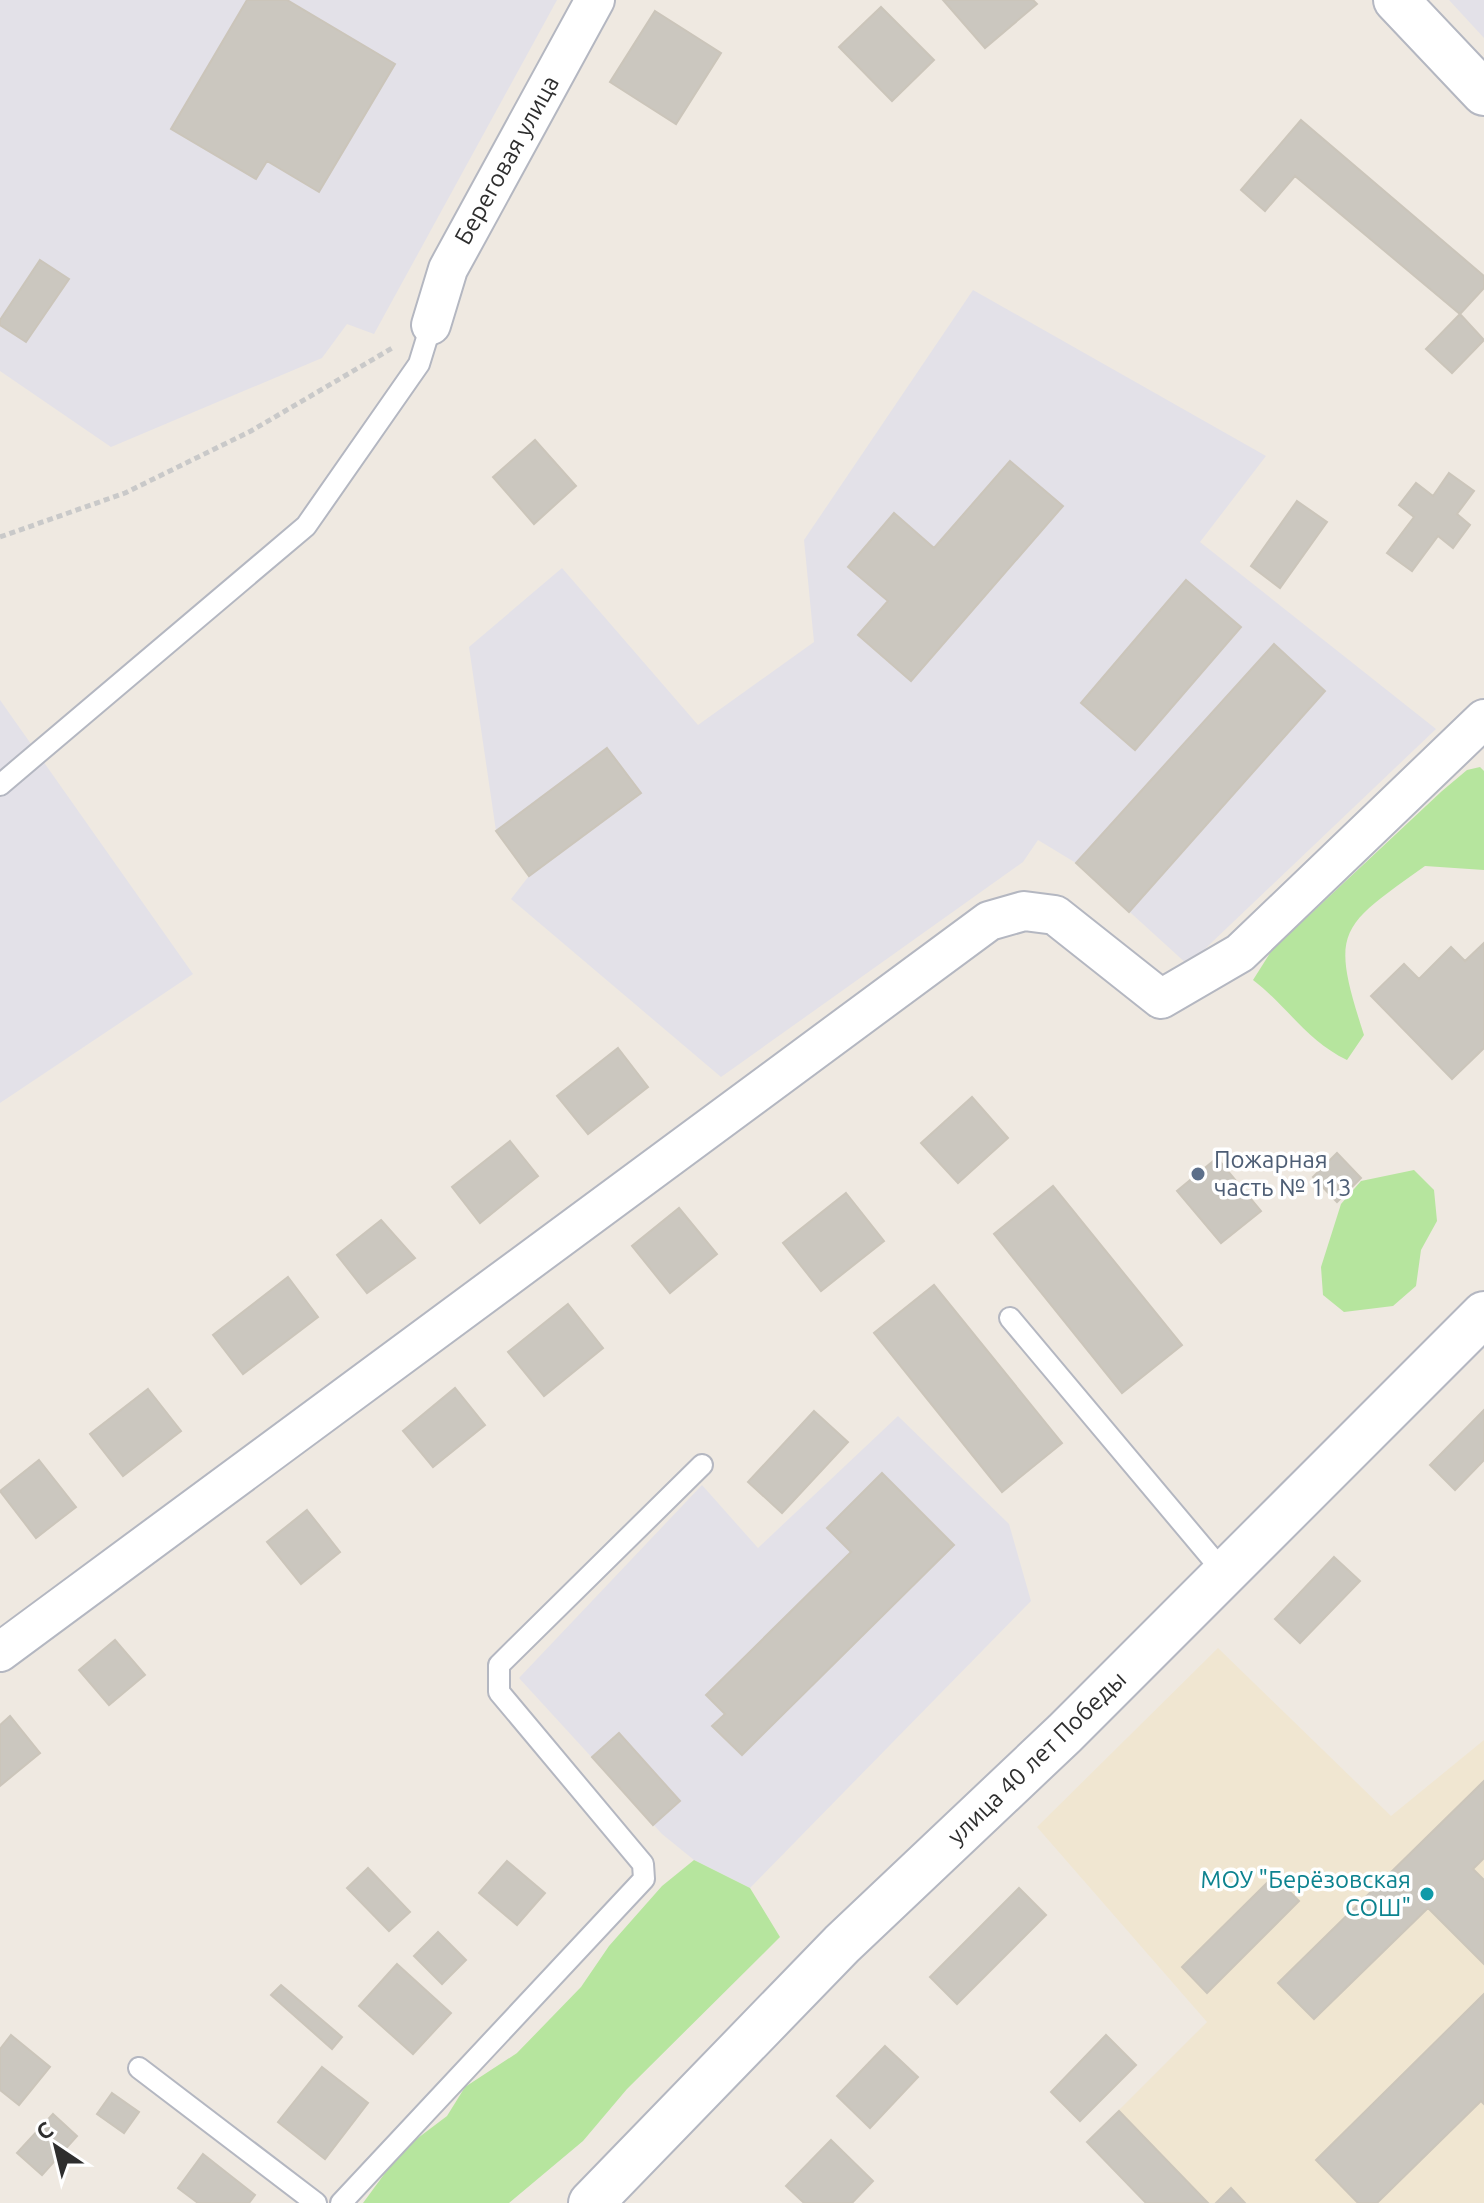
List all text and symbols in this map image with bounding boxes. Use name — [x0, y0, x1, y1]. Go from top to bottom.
street label: Береговая улица — [449, 71, 564, 249]
place label: Пожарная часть № 113 — [1214, 1146, 1351, 1201]
marker: Пожарная часть № 113 — [1189, 1165, 1207, 1183]
street label: улица 40 лет Победы — [942, 1666, 1131, 1850]
place label: МОУ "Берёзовская СОШ" — [1201, 1866, 1411, 1921]
marker: МОУ "Берёзовская СОШ" — [1418, 1885, 1436, 1903]
north arrow — [16, 2107, 96, 2187]
text: С — [31, 2116, 57, 2144]

